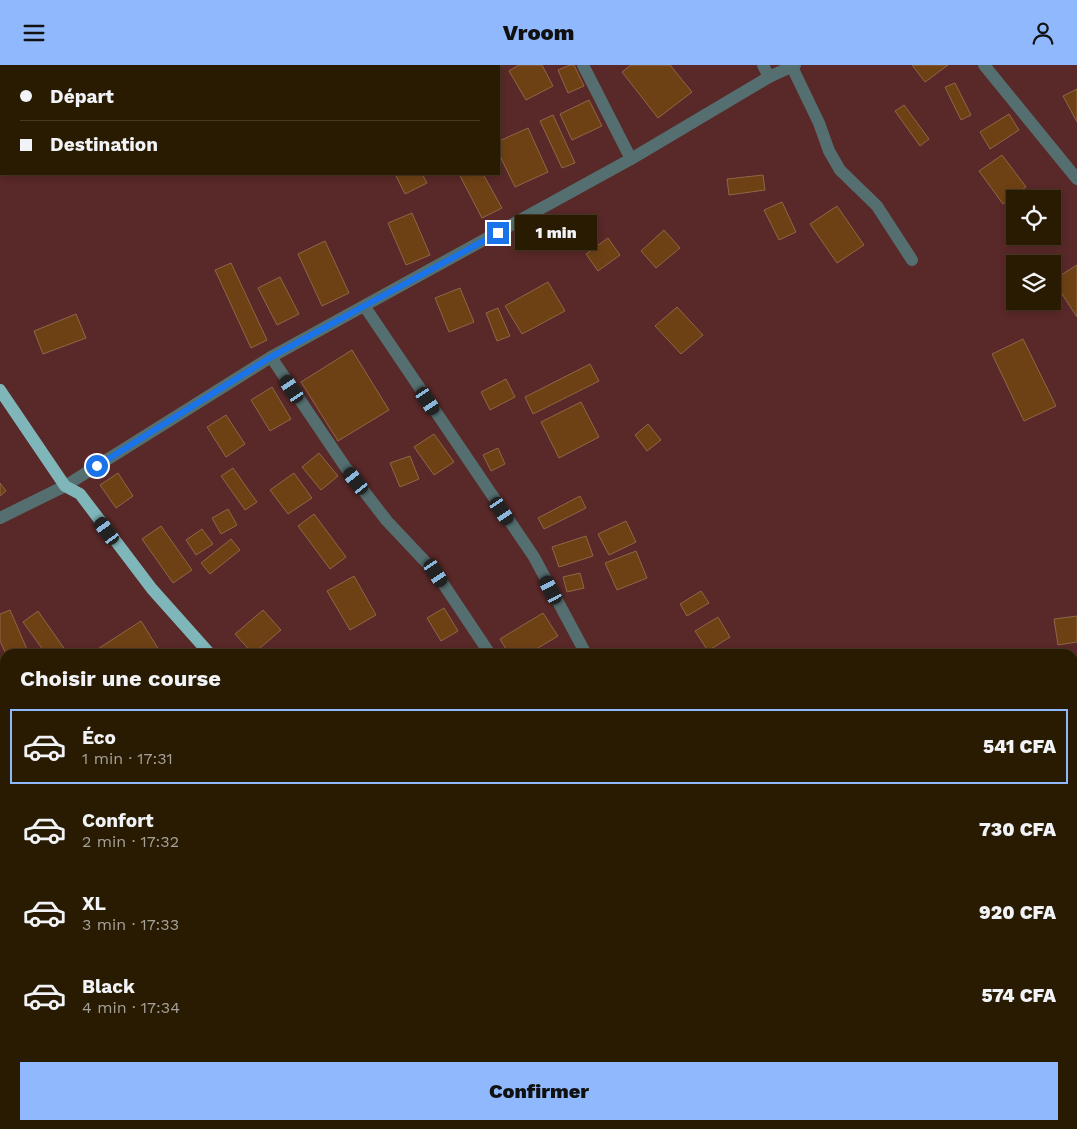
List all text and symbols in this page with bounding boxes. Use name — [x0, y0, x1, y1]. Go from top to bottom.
icon: menu — [20, 19, 48, 47]
icon: person — [1029, 19, 1057, 47]
text: Vroom — [503, 20, 574, 45]
text: Départ — [50, 85, 114, 108]
text: Destination — [50, 133, 158, 156]
map controls — [1006, 190, 1061, 310]
button: locate — [1006, 190, 1061, 245]
callout: 1 min — [516, 215, 598, 251]
route end — [487, 222, 509, 244]
text: 1 min — [535, 223, 577, 242]
button: layers — [1006, 255, 1061, 310]
car — [277, 372, 306, 406]
car — [413, 384, 442, 418]
route start — [86, 455, 108, 477]
car — [340, 465, 371, 497]
car — [487, 494, 516, 528]
car — [92, 514, 121, 548]
car — [421, 556, 450, 590]
car — [537, 573, 564, 607]
text: Choisir une course — [20, 666, 221, 691]
icon: car — [22, 724, 67, 769]
text: Éco — [82, 726, 116, 749]
text: 541 CFA — [983, 735, 1056, 758]
text: 1 min · 17:31 — [82, 749, 173, 768]
icon: car — [22, 807, 67, 852]
text: Confort — [82, 809, 153, 832]
text: 730 CFA — [979, 818, 1056, 841]
text: 2 min · 17:32 — [82, 832, 179, 851]
icon: car — [22, 890, 67, 935]
text: XL — [82, 892, 106, 915]
text: 920 CFA — [979, 901, 1056, 924]
text: 3 min · 17:33 — [82, 915, 179, 934]
icon: car — [22, 973, 67, 1018]
text: Black — [82, 975, 135, 998]
text: 574 CFA — [982, 984, 1056, 1007]
text: 4 min · 17:34 — [82, 998, 180, 1017]
button: Confirmer — [20, 1062, 1058, 1120]

